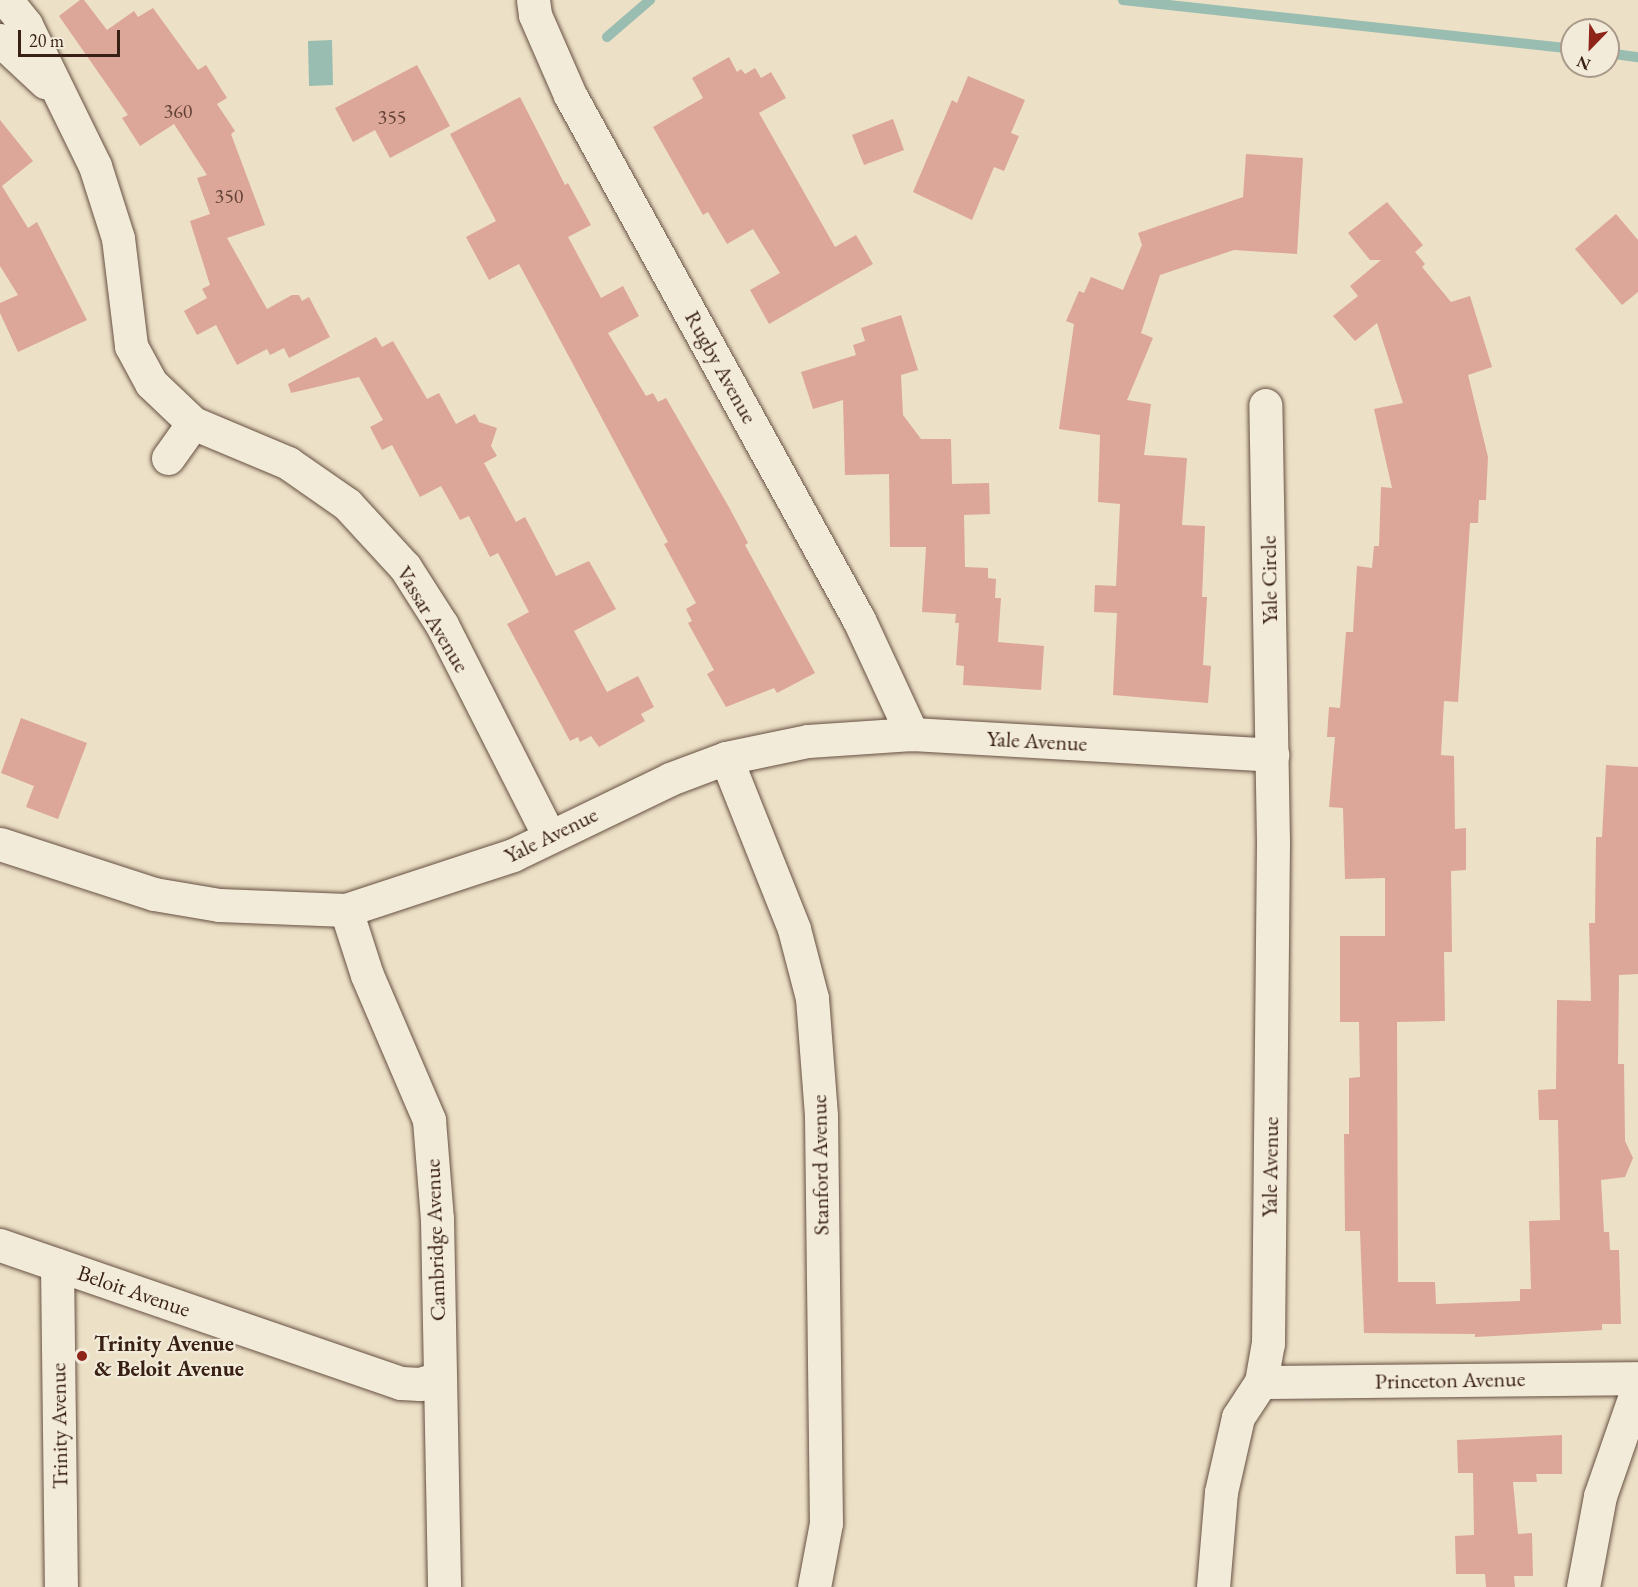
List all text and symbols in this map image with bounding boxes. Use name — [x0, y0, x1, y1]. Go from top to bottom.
scale bar — [21, 18, 123, 56]
north arrow — [1560, 18, 1620, 78]
text: 20 m — [29, 29, 64, 52]
text: N — [1573, 51, 1594, 75]
house number: 360 — [164, 99, 192, 123]
house number: 355 — [378, 105, 406, 129]
house number: 350 — [215, 184, 243, 208]
street label: Rugby Avenue — [679, 306, 763, 428]
street label: Yale Circle — [1255, 535, 1283, 625]
street label: Vassar Avenue — [391, 561, 475, 677]
street label: Yale Avenue — [986, 725, 1088, 757]
street label: Yale Avenue — [500, 801, 602, 869]
street label: Stanford Avenue — [806, 1094, 834, 1236]
street label: Yale Avenue — [1256, 1116, 1284, 1218]
street label: Cambridge Avenue — [419, 1158, 451, 1322]
street label: Beloit Avenue — [74, 1259, 194, 1323]
place label: Trinity Avenue & Beloit Avenue — [94, 1330, 244, 1382]
marker: Trinity Avenue & Beloit Avenue — [75, 1349, 89, 1363]
street label: Trinity Avenue — [45, 1363, 73, 1489]
street label: Princeton Avenue — [1375, 1365, 1525, 1395]

